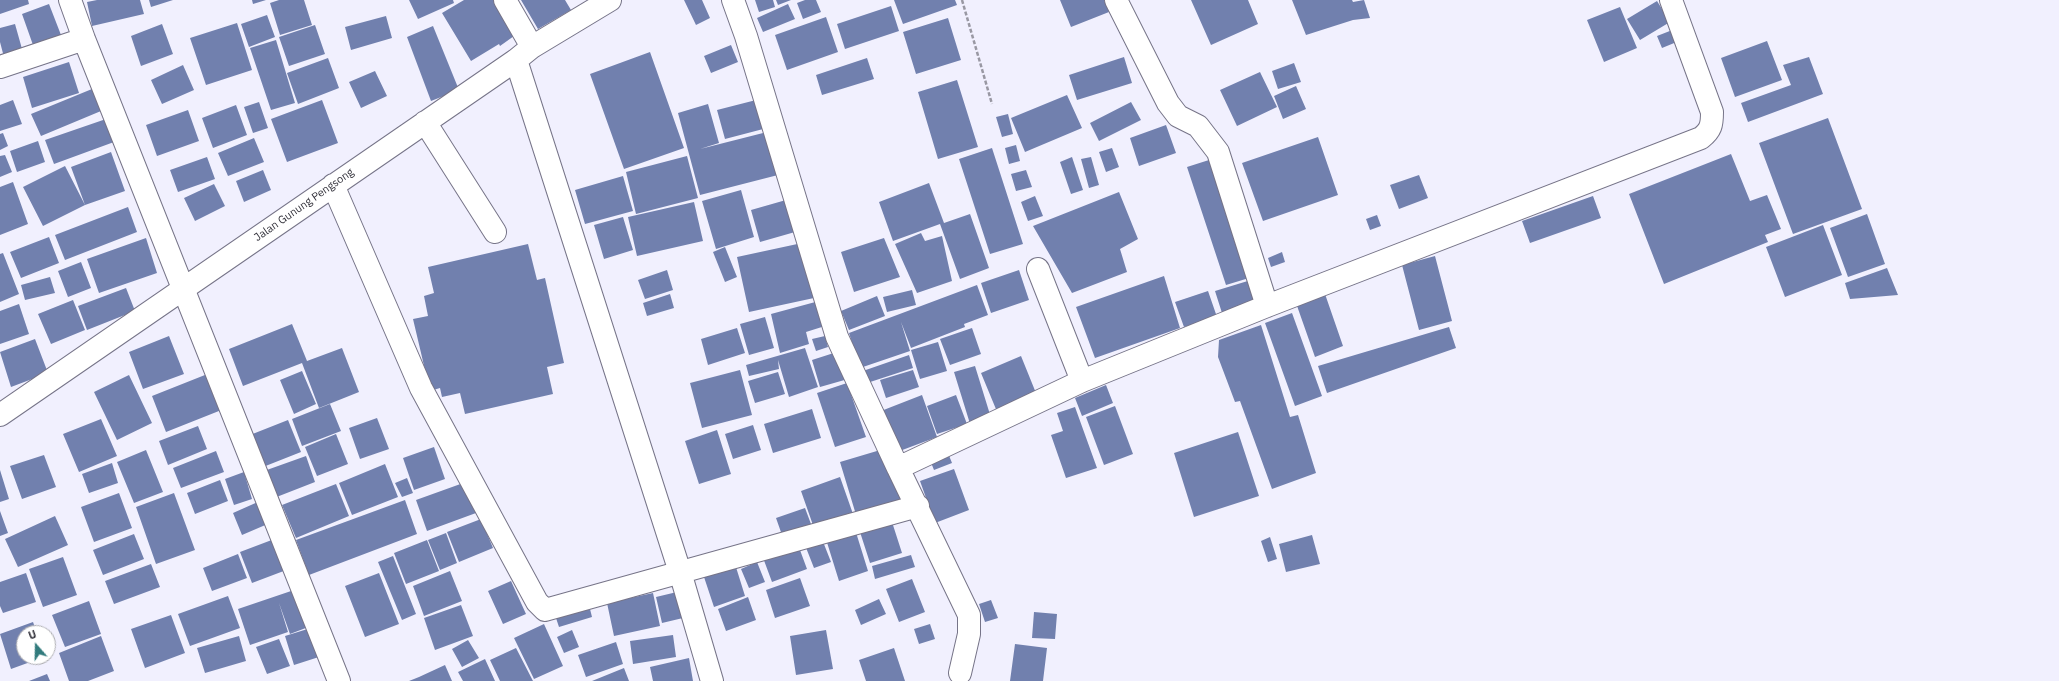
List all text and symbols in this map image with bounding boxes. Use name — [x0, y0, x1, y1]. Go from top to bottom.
street label: Jalan Gunung Pengsong — [252, 166, 356, 244]
north arrow — [16, 625, 56, 665]
text: U — [26, 627, 38, 643]

